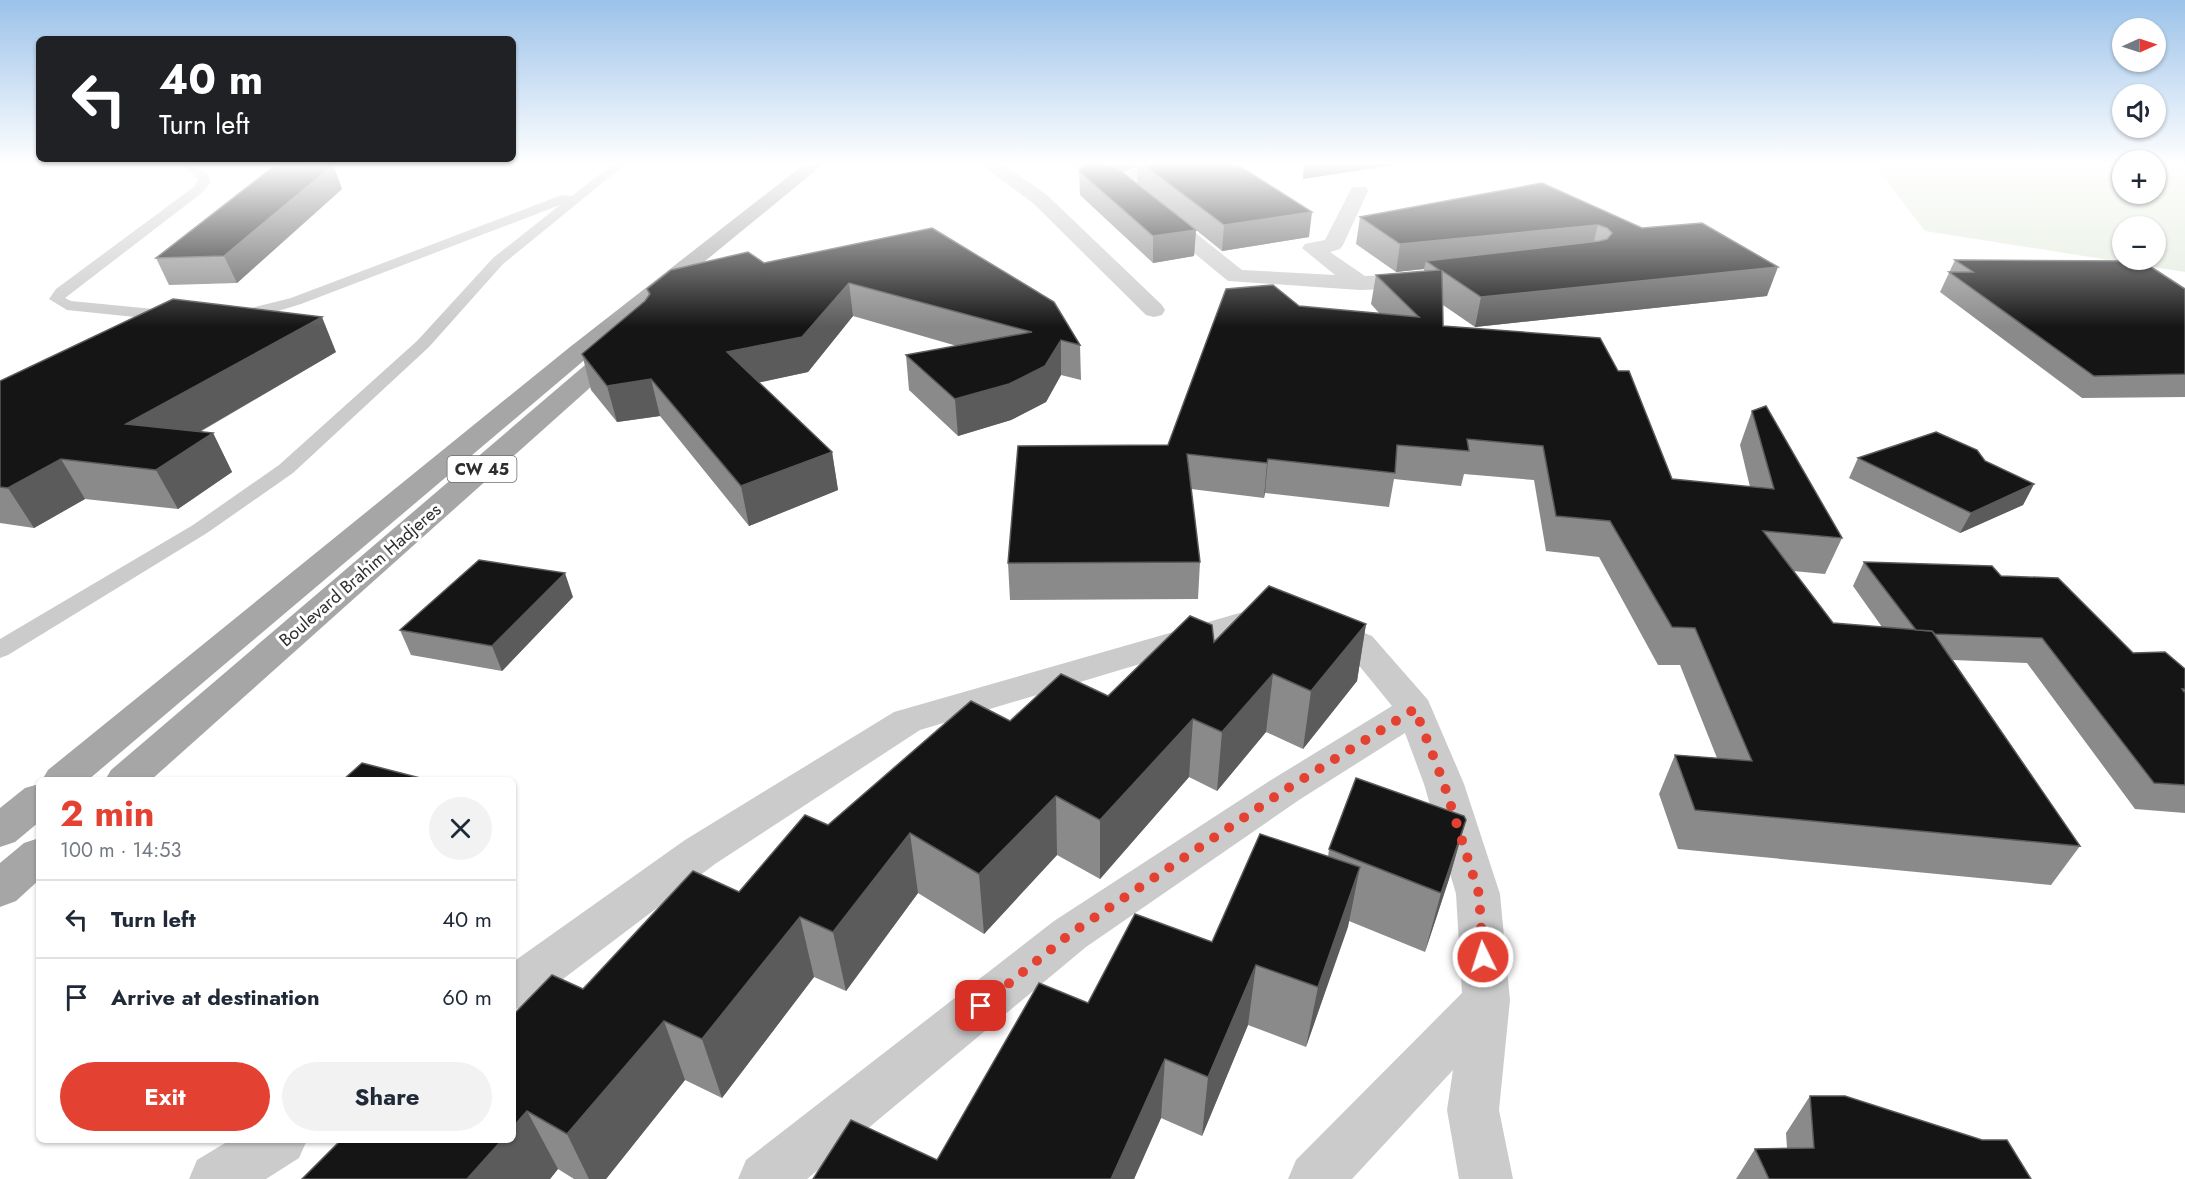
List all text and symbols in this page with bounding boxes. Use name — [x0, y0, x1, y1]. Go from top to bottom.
north arrow — [2112, 18, 2166, 72]
map controls — [2112, 18, 2166, 270]
text: 40 m — [159, 49, 263, 110]
icon: left — [60, 60, 138, 138]
button: sound — [2112, 84, 2166, 138]
text: Turn left — [159, 105, 249, 144]
button: + — [2112, 150, 2166, 204]
button: − — [2112, 216, 2166, 270]
road number: CW 45 — [448, 456, 516, 482]
street label: Boulevard Brahim Hadjeres — [273, 497, 447, 653]
text: 2 min — [60, 787, 155, 839]
button: close — [429, 797, 492, 860]
text: 100 m · 14:53 — [60, 836, 181, 865]
icon: left — [60, 903, 93, 936]
text: Turn left — [111, 903, 196, 935]
text: 40 m — [442, 903, 492, 935]
position arrow — [1451, 925, 1515, 989]
pin — [955, 980, 1006, 1031]
icon: arrive — [60, 981, 93, 1014]
text: Arrive at destination — [111, 981, 320, 1013]
text: 60 m — [442, 981, 492, 1013]
icon: arrive — [964, 989, 997, 1022]
button: Exit — [60, 1062, 270, 1131]
button: Share — [282, 1062, 492, 1131]

